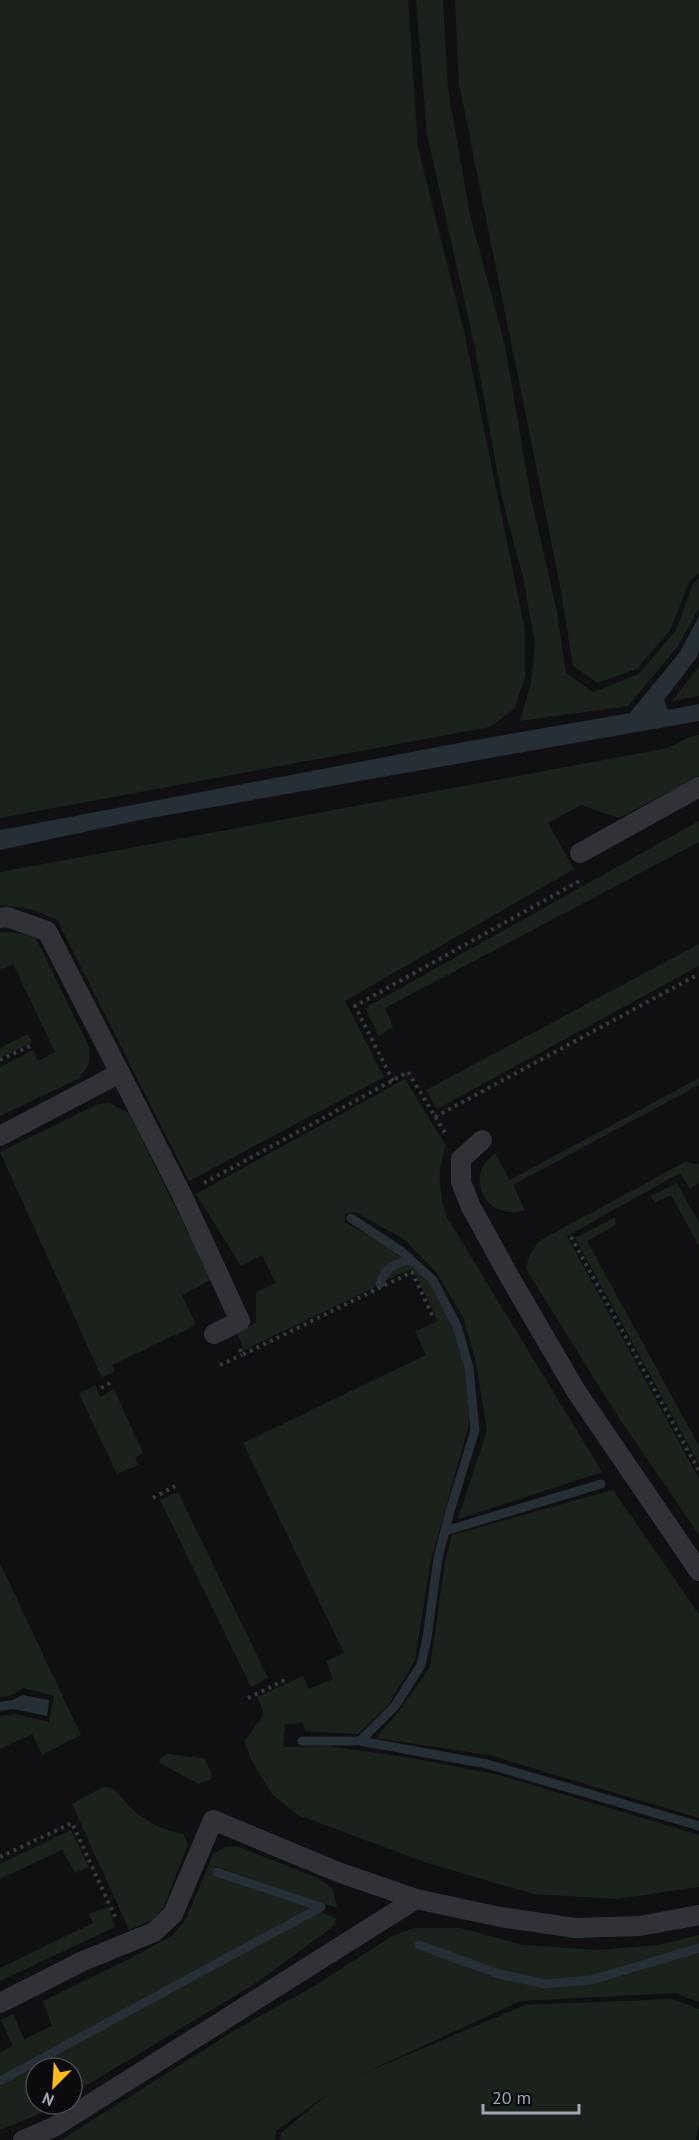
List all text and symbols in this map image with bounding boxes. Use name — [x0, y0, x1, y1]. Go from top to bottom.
north arrow — [24, 2056, 84, 2116]
scale bar — [483, 2077, 579, 2115]
text: 20 m — [492, 2086, 531, 2109]
text: N — [39, 2088, 57, 2111]

